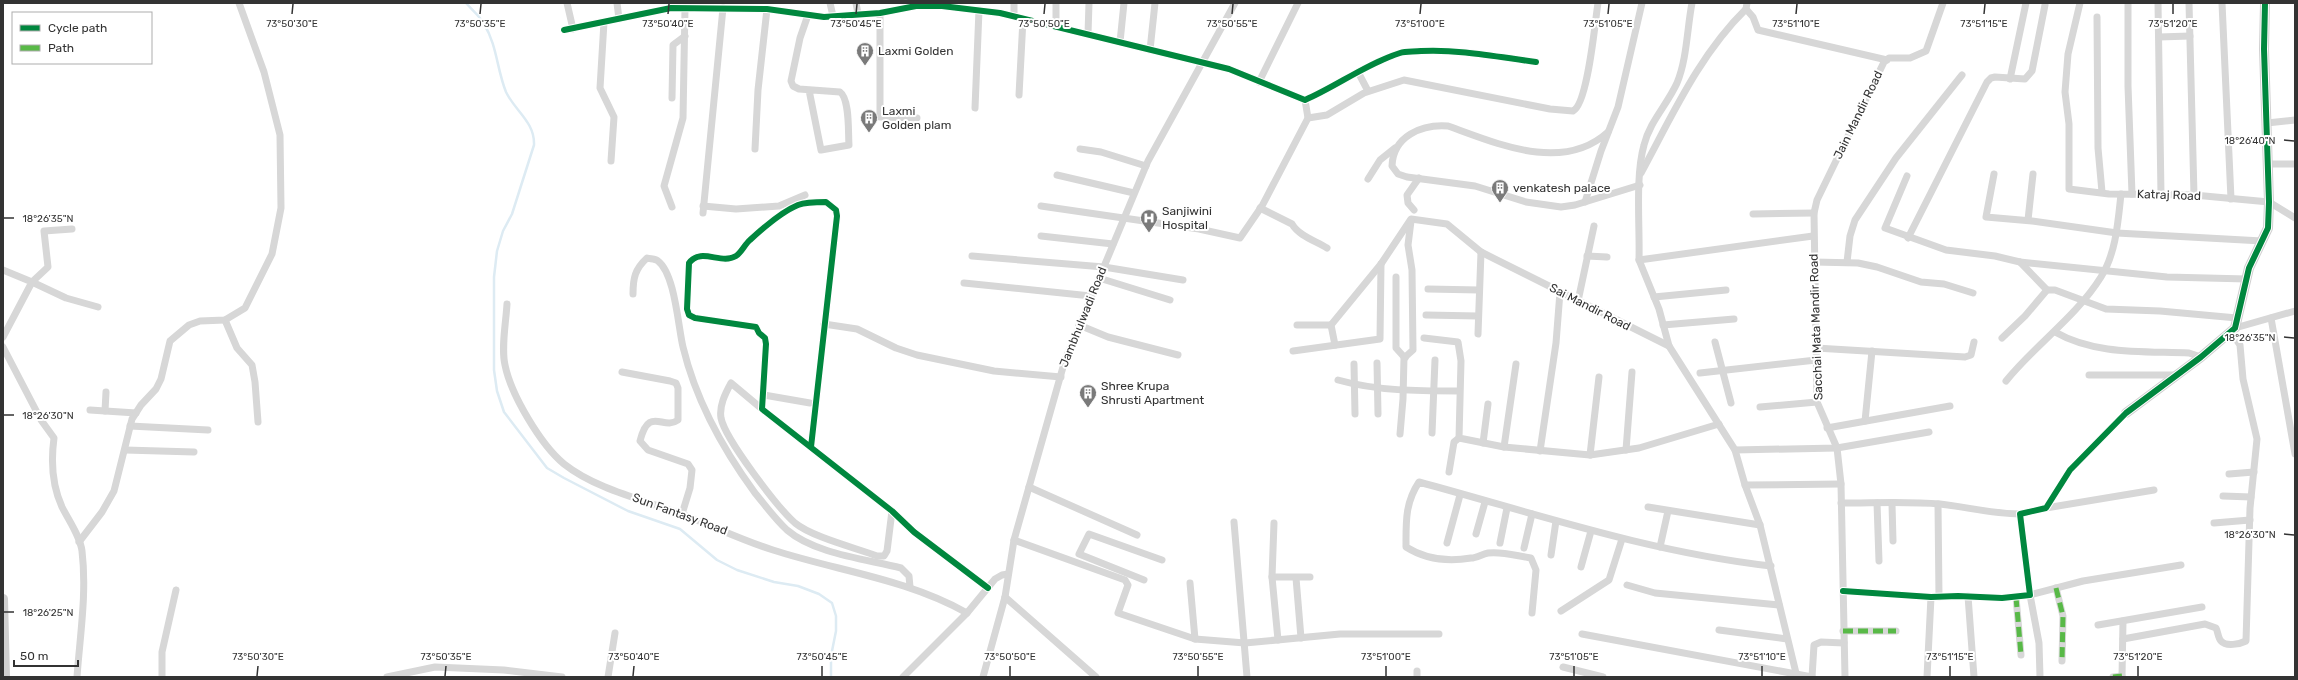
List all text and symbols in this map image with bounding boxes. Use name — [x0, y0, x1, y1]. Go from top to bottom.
legend — [12, 12, 152, 64]
text: 73°50'30"E — [266, 18, 318, 30]
text: 73°50'35"E — [454, 18, 506, 30]
text: 73°50'40"E — [642, 18, 694, 30]
text: 73°50'45"E — [831, 18, 881, 30]
text: 73°50'50"E — [1018, 18, 1070, 30]
text: 73°50'55"E — [1206, 18, 1258, 30]
text: 73°51'00"E — [1395, 18, 1445, 30]
text: 73°51'05"E — [1583, 18, 1633, 30]
text: 73°51'10"E — [1772, 18, 1820, 30]
text: 73°51'15"E — [1960, 18, 2008, 30]
text: 73°51'20"E — [2148, 18, 2198, 30]
text: Cycle path — [48, 21, 107, 35]
text: Path — [48, 41, 74, 55]
building icon: Laxmi Golden — [855, 41, 875, 66]
place label: Laxmi Golden — [878, 44, 953, 58]
street label: Jain Mandir Road — [1831, 69, 1885, 161]
place label: Laxmi Golden plam — [882, 104, 951, 132]
building icon: Laxmi Golden plam — [859, 108, 879, 133]
text: 18°26'40"N — [2225, 135, 2276, 147]
building icon: venkatesh palace — [1490, 178, 1510, 203]
place label: venkatesh palace — [1513, 181, 1611, 195]
street label: Katraj Road — [2137, 187, 2201, 203]
place label: Sanjiwini Hospital — [1162, 204, 1212, 232]
hospital icon: Sanjiwini Hospital — [1139, 208, 1159, 233]
text: 18°26'35"N — [23, 213, 73, 225]
street label: Sacchai Mata Mandir Road — [1806, 253, 1826, 401]
street label: Jambhulwadi Road — [1056, 265, 1110, 369]
street label: Sai Mandir Road — [1547, 281, 1633, 333]
text: 18°26'35"N — [2225, 332, 2275, 344]
place label: Shree Krupa Shrusti Apartment — [1101, 379, 1205, 407]
building icon: Shree Krupa Shrusti Apartment — [1078, 383, 1098, 408]
text: 18°26'30"N — [22, 410, 74, 422]
street label: Sun Fantasy Road — [630, 490, 730, 538]
text: 18°26'30"N — [2224, 529, 2276, 541]
text: 18°26'25"N — [23, 607, 73, 619]
scale bar — [14, 642, 78, 668]
text: 50 m — [20, 649, 48, 663]
text: 73°50'30"E — [232, 651, 284, 663]
text: 73°50'35"E — [420, 651, 472, 663]
text: 73°50'40"E — [608, 651, 660, 663]
text: 73°50'45"E — [797, 651, 847, 663]
text: 73°50'50"E — [984, 651, 1036, 663]
text: 73°50'55"E — [1172, 651, 1224, 663]
text: 73°51'00"E — [1361, 651, 1411, 663]
text: 73°51'05"E — [1549, 651, 1599, 663]
text: 73°51'10"E — [1738, 651, 1786, 663]
text: 73°51'15"E — [1926, 651, 1974, 663]
text: 73°51'20"E — [2113, 651, 2163, 663]

